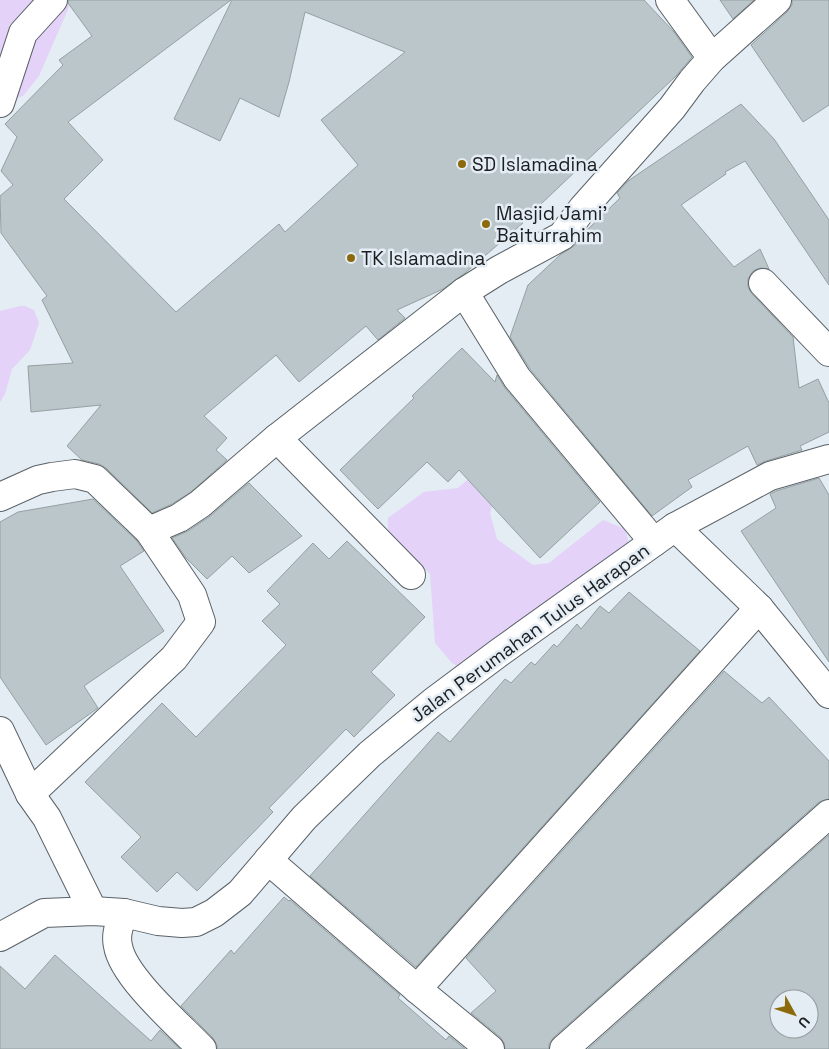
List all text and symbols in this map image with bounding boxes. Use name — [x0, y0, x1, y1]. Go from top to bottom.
place label: SD Islamadina — [472, 152, 598, 177]
marker: SD Islamadina — [456, 158, 468, 170]
place label: Masjid Jami' Baiturrahim — [496, 201, 607, 248]
marker: Masjid Jami' Baiturrahim — [480, 218, 492, 230]
place label: TK Islamadina — [361, 246, 485, 271]
marker: TK Islamadina — [345, 252, 357, 264]
street label: Jalan Perumahan Tulus Harapan — [406, 538, 654, 728]
north arrow — [769, 989, 819, 1039]
text: U — [794, 1013, 814, 1032]

